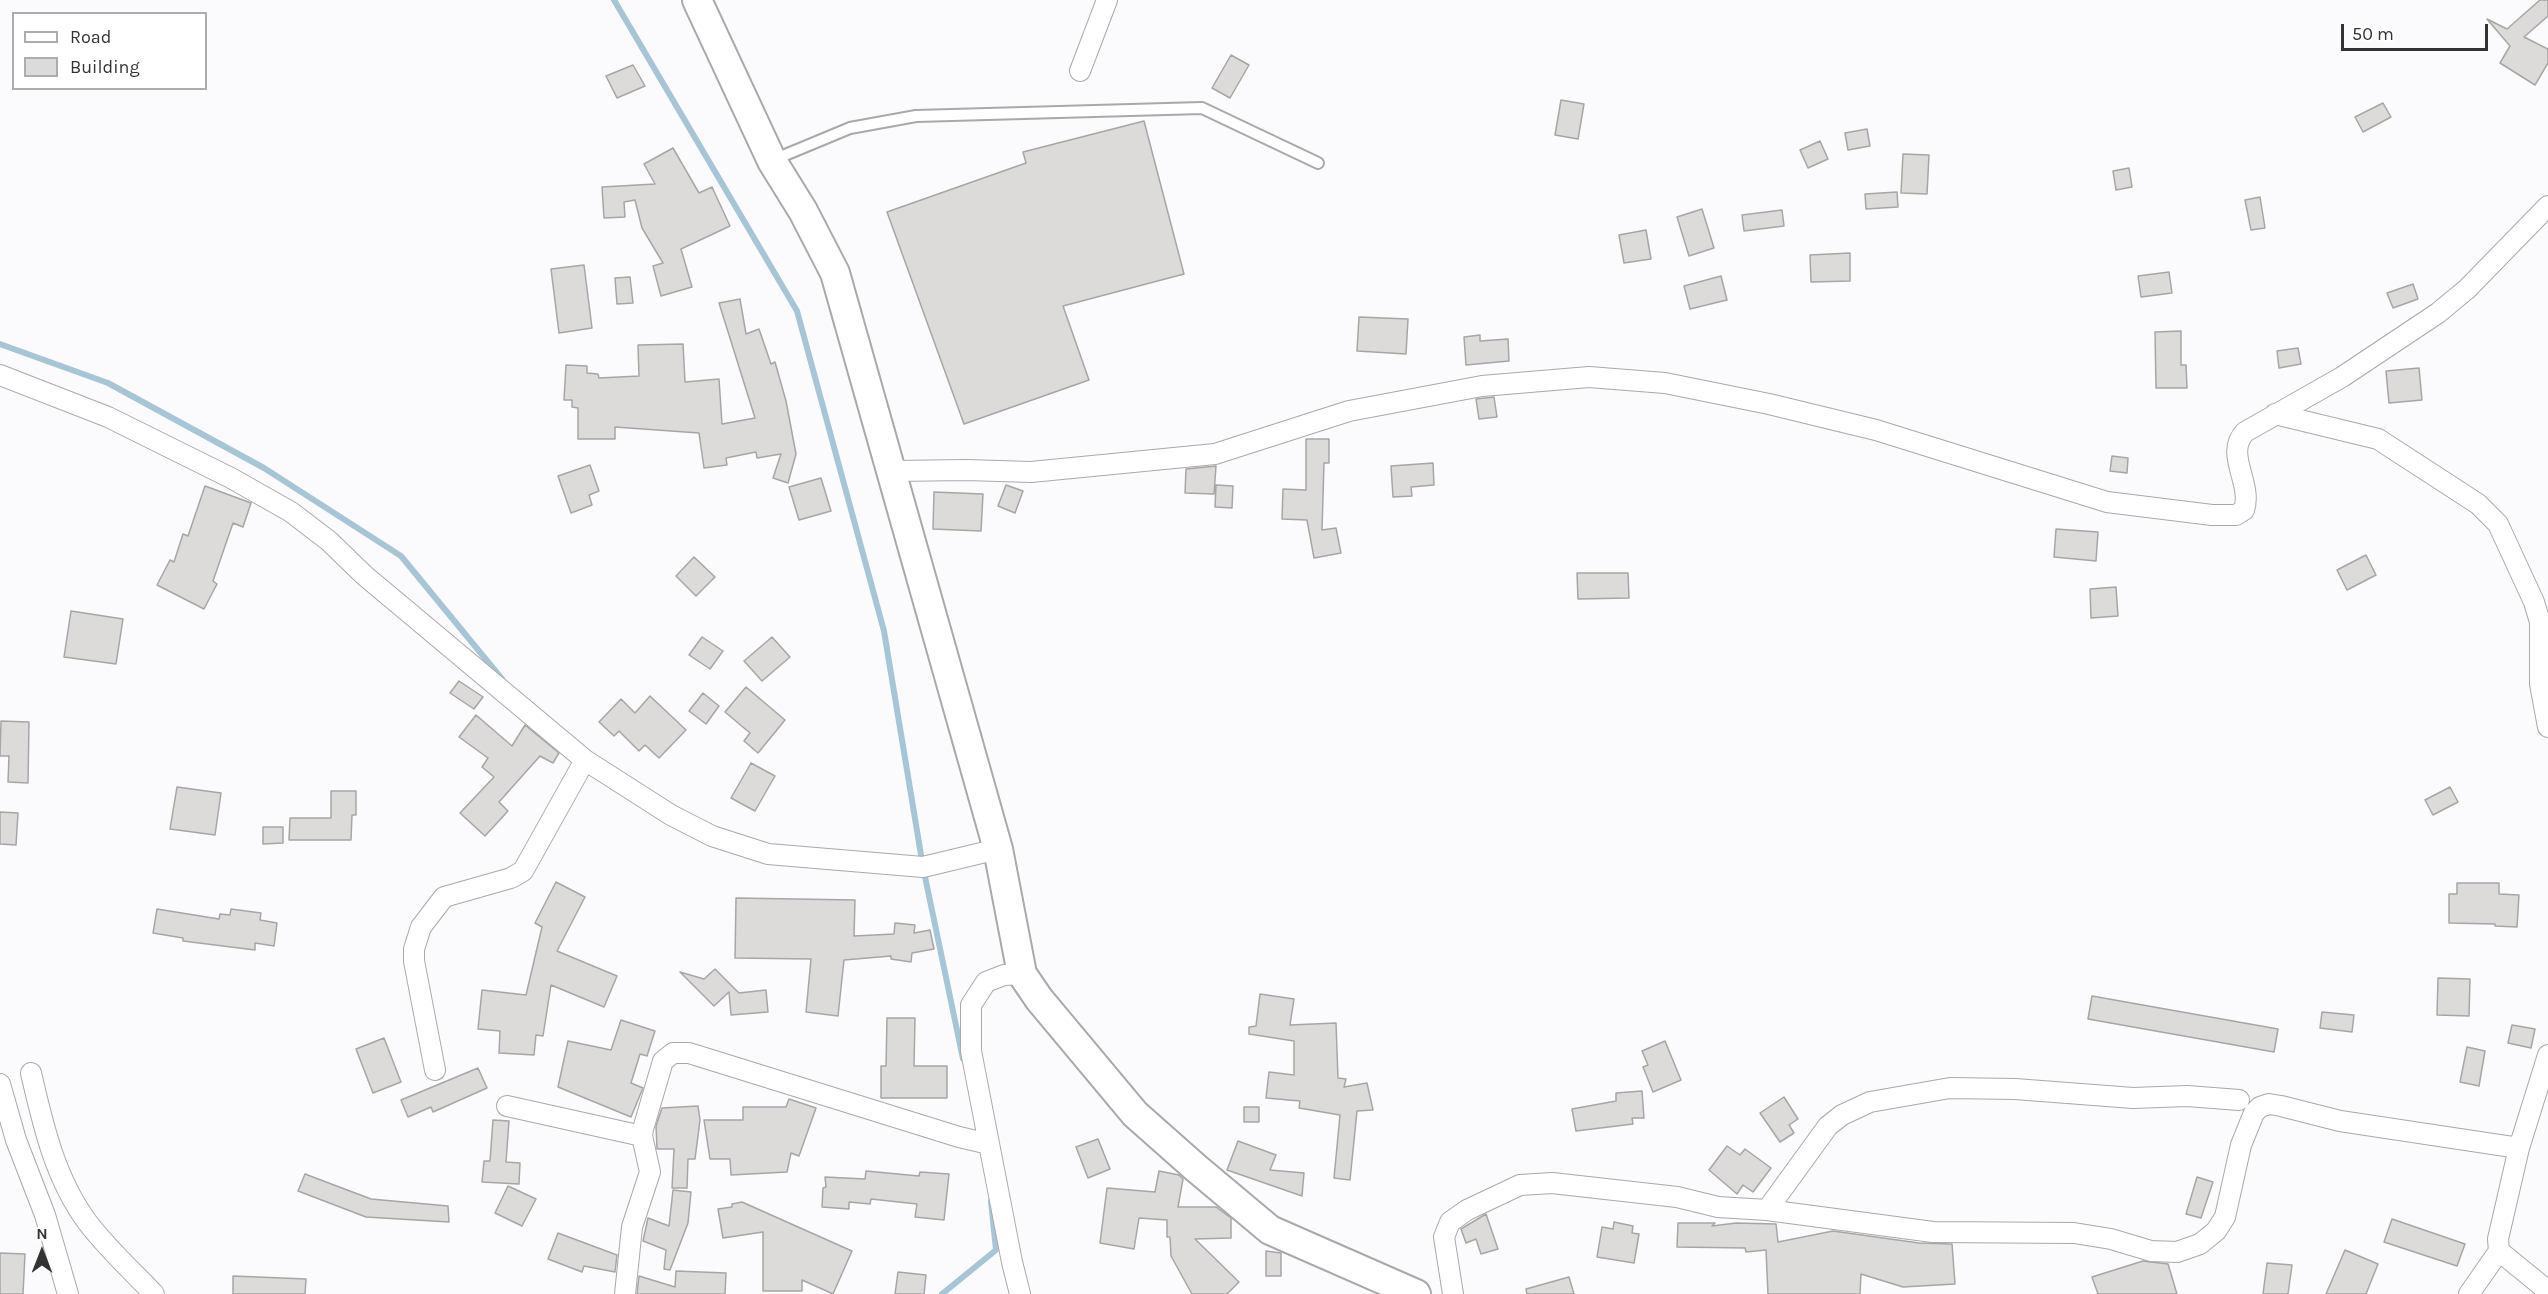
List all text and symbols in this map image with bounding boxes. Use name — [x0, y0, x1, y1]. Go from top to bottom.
legend — [12, 12, 207, 90]
scale bar — [2344, 12, 2491, 50]
text: 50 m — [2352, 23, 2394, 45]
text: Road — [70, 26, 111, 48]
text: Building — [70, 56, 140, 78]
north arrow — [12, 1222, 72, 1282]
text: N — [36, 1224, 48, 1243]

